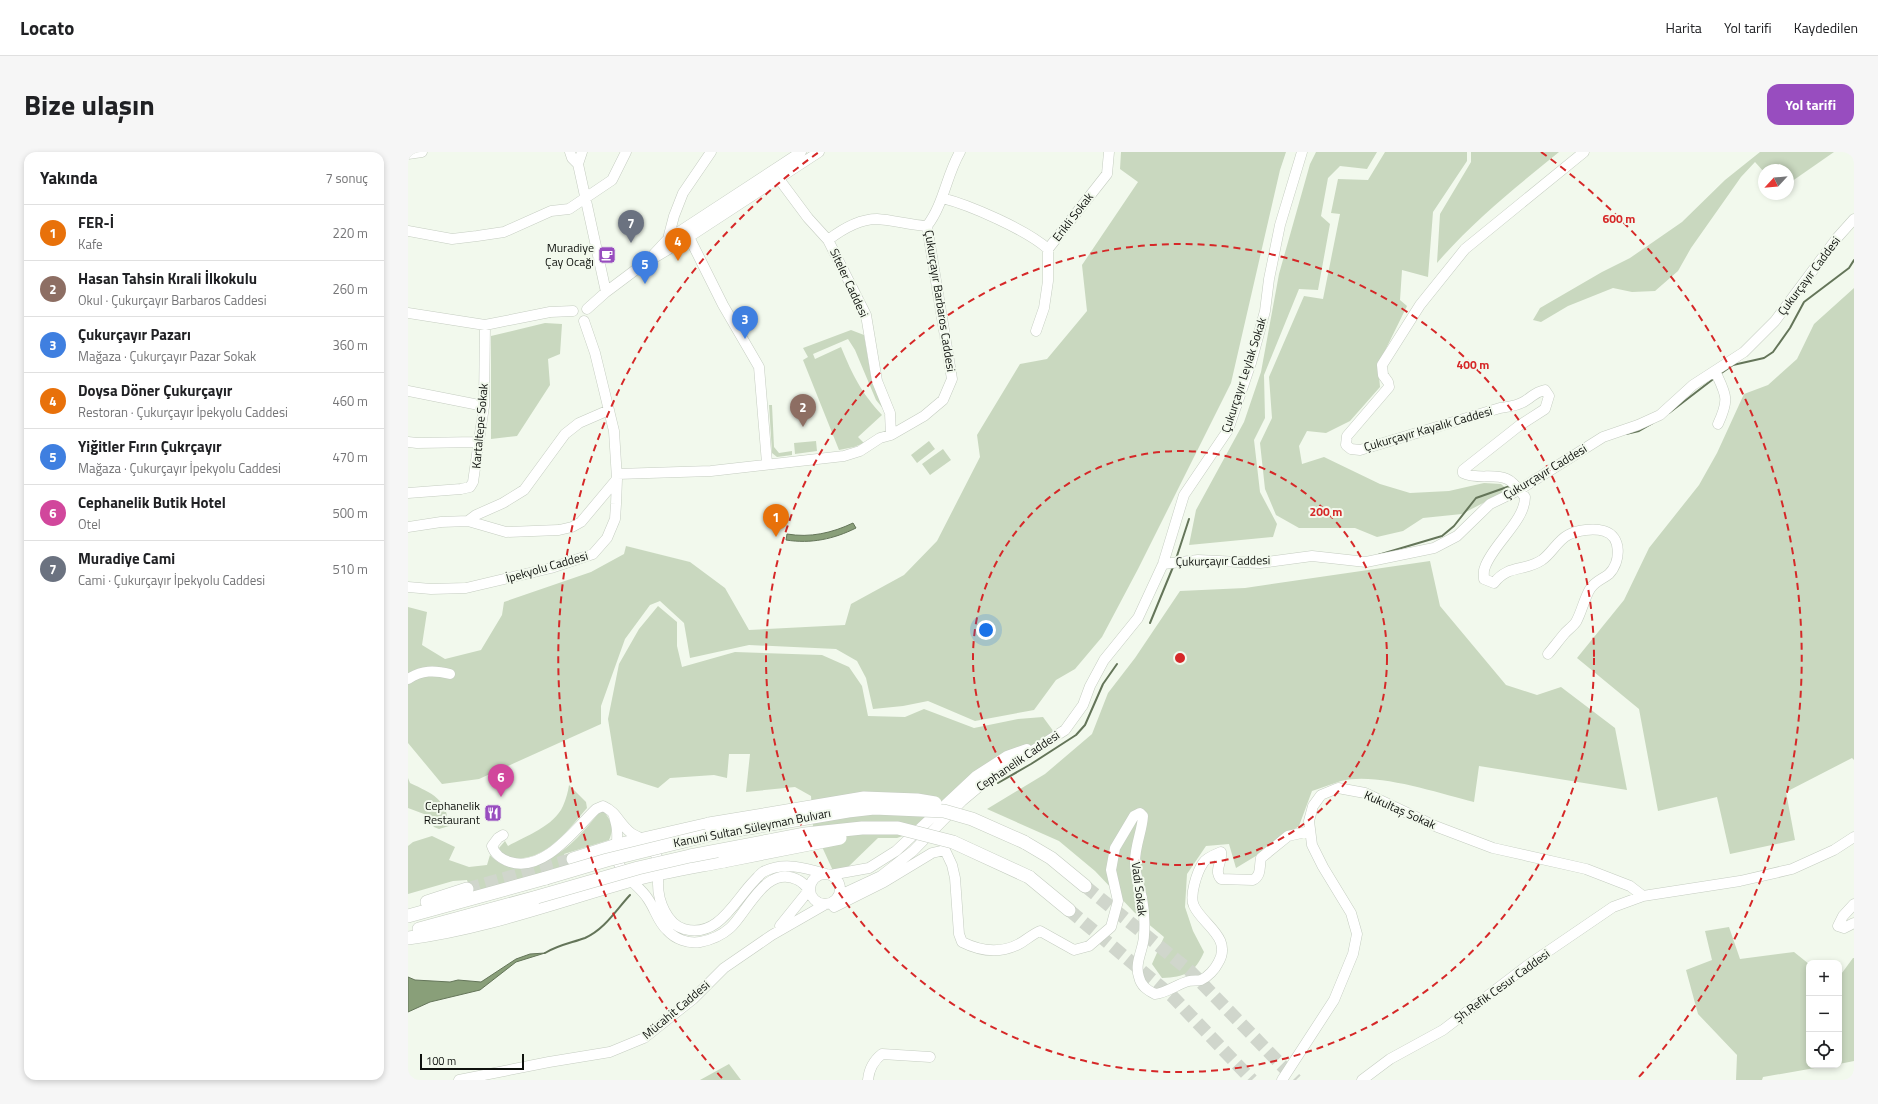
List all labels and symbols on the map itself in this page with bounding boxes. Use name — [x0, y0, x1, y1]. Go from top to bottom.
north arrow — [1758, 164, 1794, 200]
street label: Erikli Sokak — [1047, 188, 1098, 245]
text: 600 m — [1603, 209, 1635, 228]
pin: 7 — [618, 210, 644, 243]
pin: 4 — [665, 228, 691, 261]
street label: Çukurçayır Barbaros Caddesi — [920, 229, 961, 373]
street label: Çukurçayır Caddesi — [1772, 232, 1845, 319]
place label: Muradiye Çay Ocağı — [545, 238, 594, 271]
cafe icon: Muradiye Çay Ocağı — [597, 245, 617, 265]
street label: Siteler Caddesi — [825, 245, 874, 321]
pin: 5 — [632, 251, 658, 284]
pin: 3 — [732, 306, 758, 339]
street label: Çukurçayır Leylak Sokak — [1216, 314, 1271, 435]
text: 400 m — [1457, 355, 1489, 374]
street label: Kartaltepe Sokak — [466, 382, 493, 469]
pin: 2 — [790, 394, 816, 427]
street label: Çukurçayır Kayalık Caddesi — [1361, 401, 1494, 456]
street label: Çukurçayır Caddesi — [1499, 439, 1590, 504]
text: 200 m — [1310, 502, 1342, 521]
pin: 1 — [763, 504, 789, 537]
street label: İpekyolu Caddesi — [504, 546, 590, 587]
street label: Çukurçayır Caddesi — [1175, 550, 1271, 571]
your location — [976, 620, 996, 640]
centre of rings — [1173, 651, 1187, 665]
street label: Cephanelik Caddesi — [972, 726, 1063, 796]
pin: 6 — [488, 764, 514, 797]
street label: Kukultaş Sokak — [1361, 785, 1439, 834]
place label: Cephanelik Restaurant — [424, 796, 481, 829]
restaurant icon: Cephanelik Restaurant — [483, 803, 503, 823]
street label: Kanuni Sultan Süleyman Bulvarı — [672, 803, 832, 852]
street label: Vadi Sokak — [1127, 861, 1152, 917]
street label: Şh.Refik Cesur Caddesi — [1450, 944, 1554, 1027]
street label: Mücahit Caddesi — [638, 976, 714, 1044]
scale bar — [420, 1052, 524, 1071]

